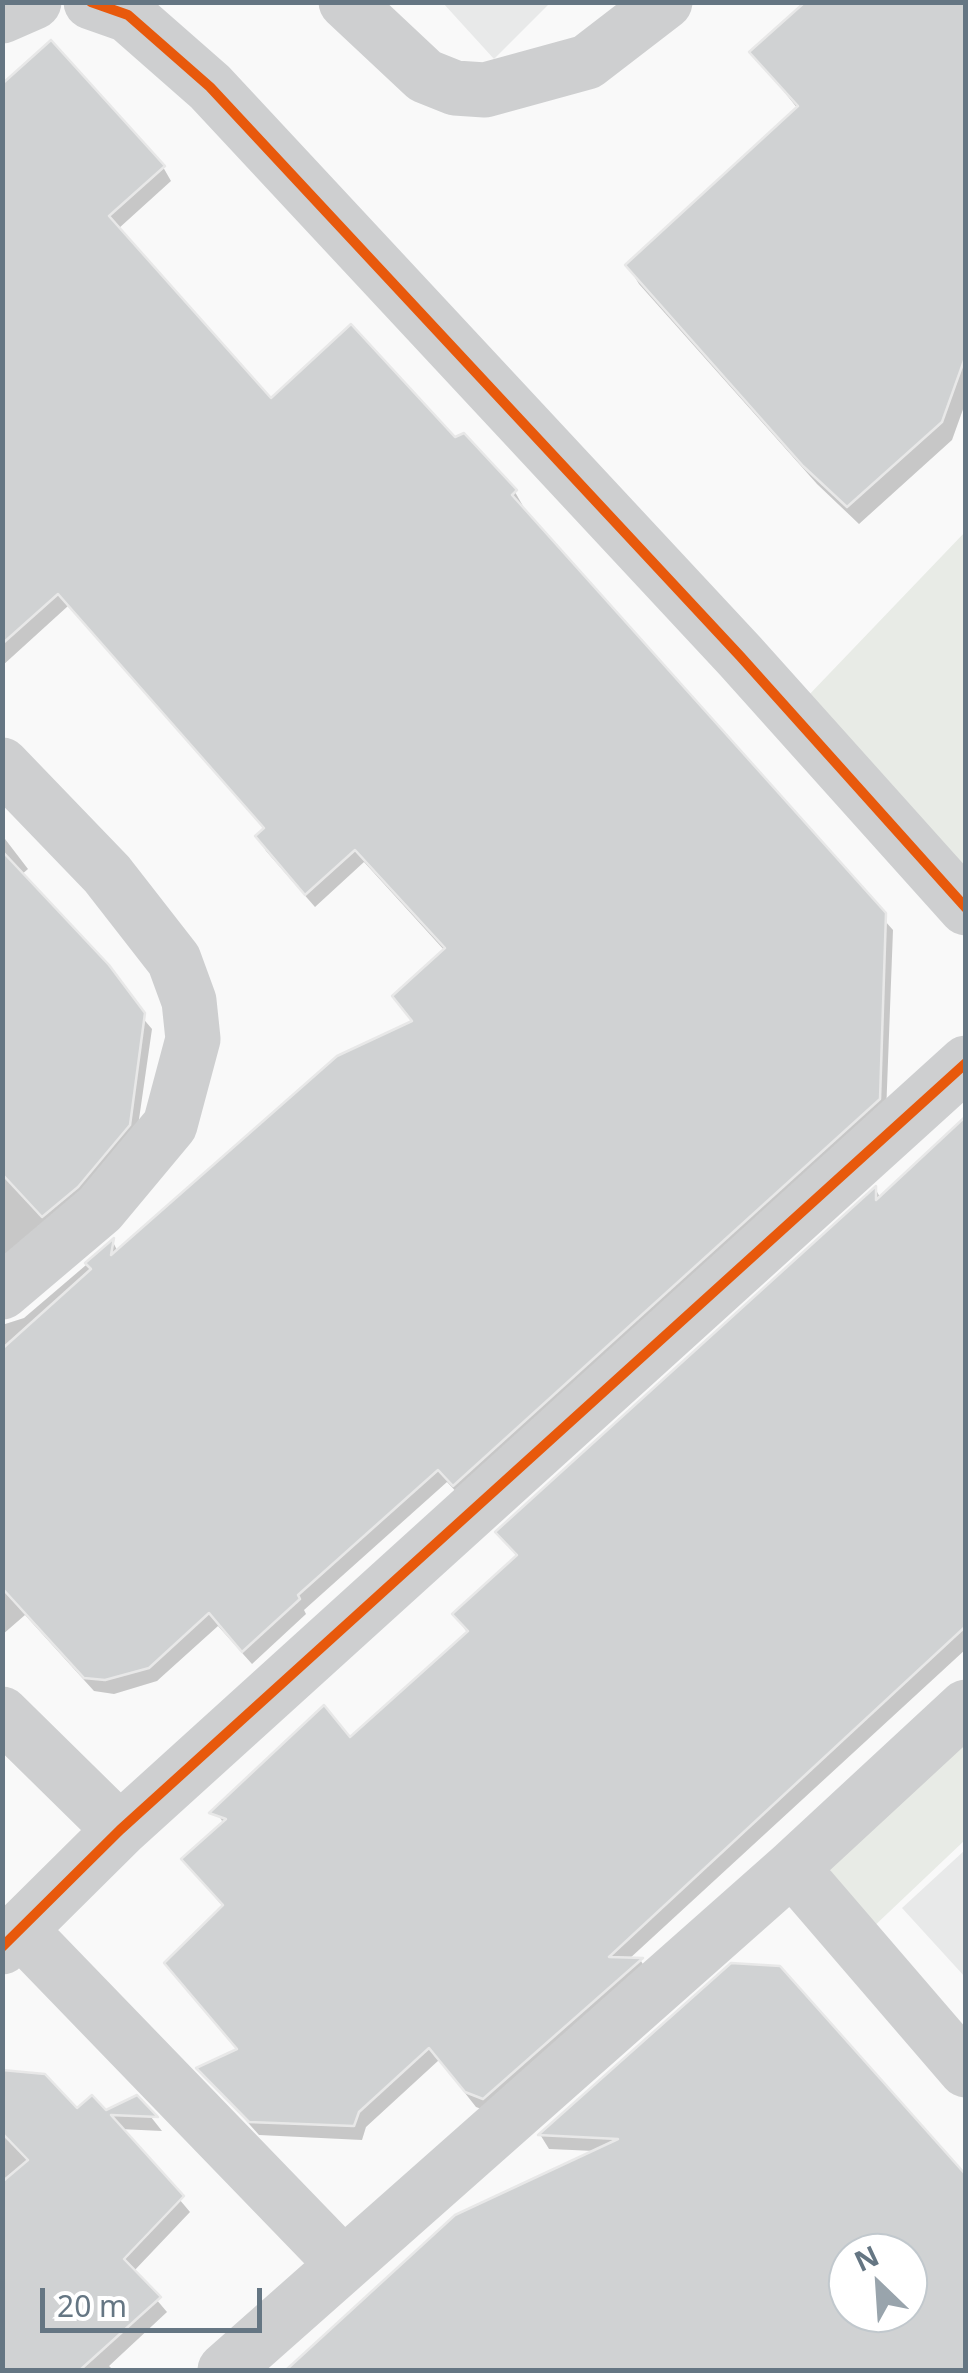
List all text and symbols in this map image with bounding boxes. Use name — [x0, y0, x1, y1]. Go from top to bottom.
north arrow — [828, 2233, 928, 2333]
text: N — [848, 2236, 885, 2280]
scale bar — [45, 2268, 268, 2330]
text: 20 m — [57, 2285, 127, 2326]

